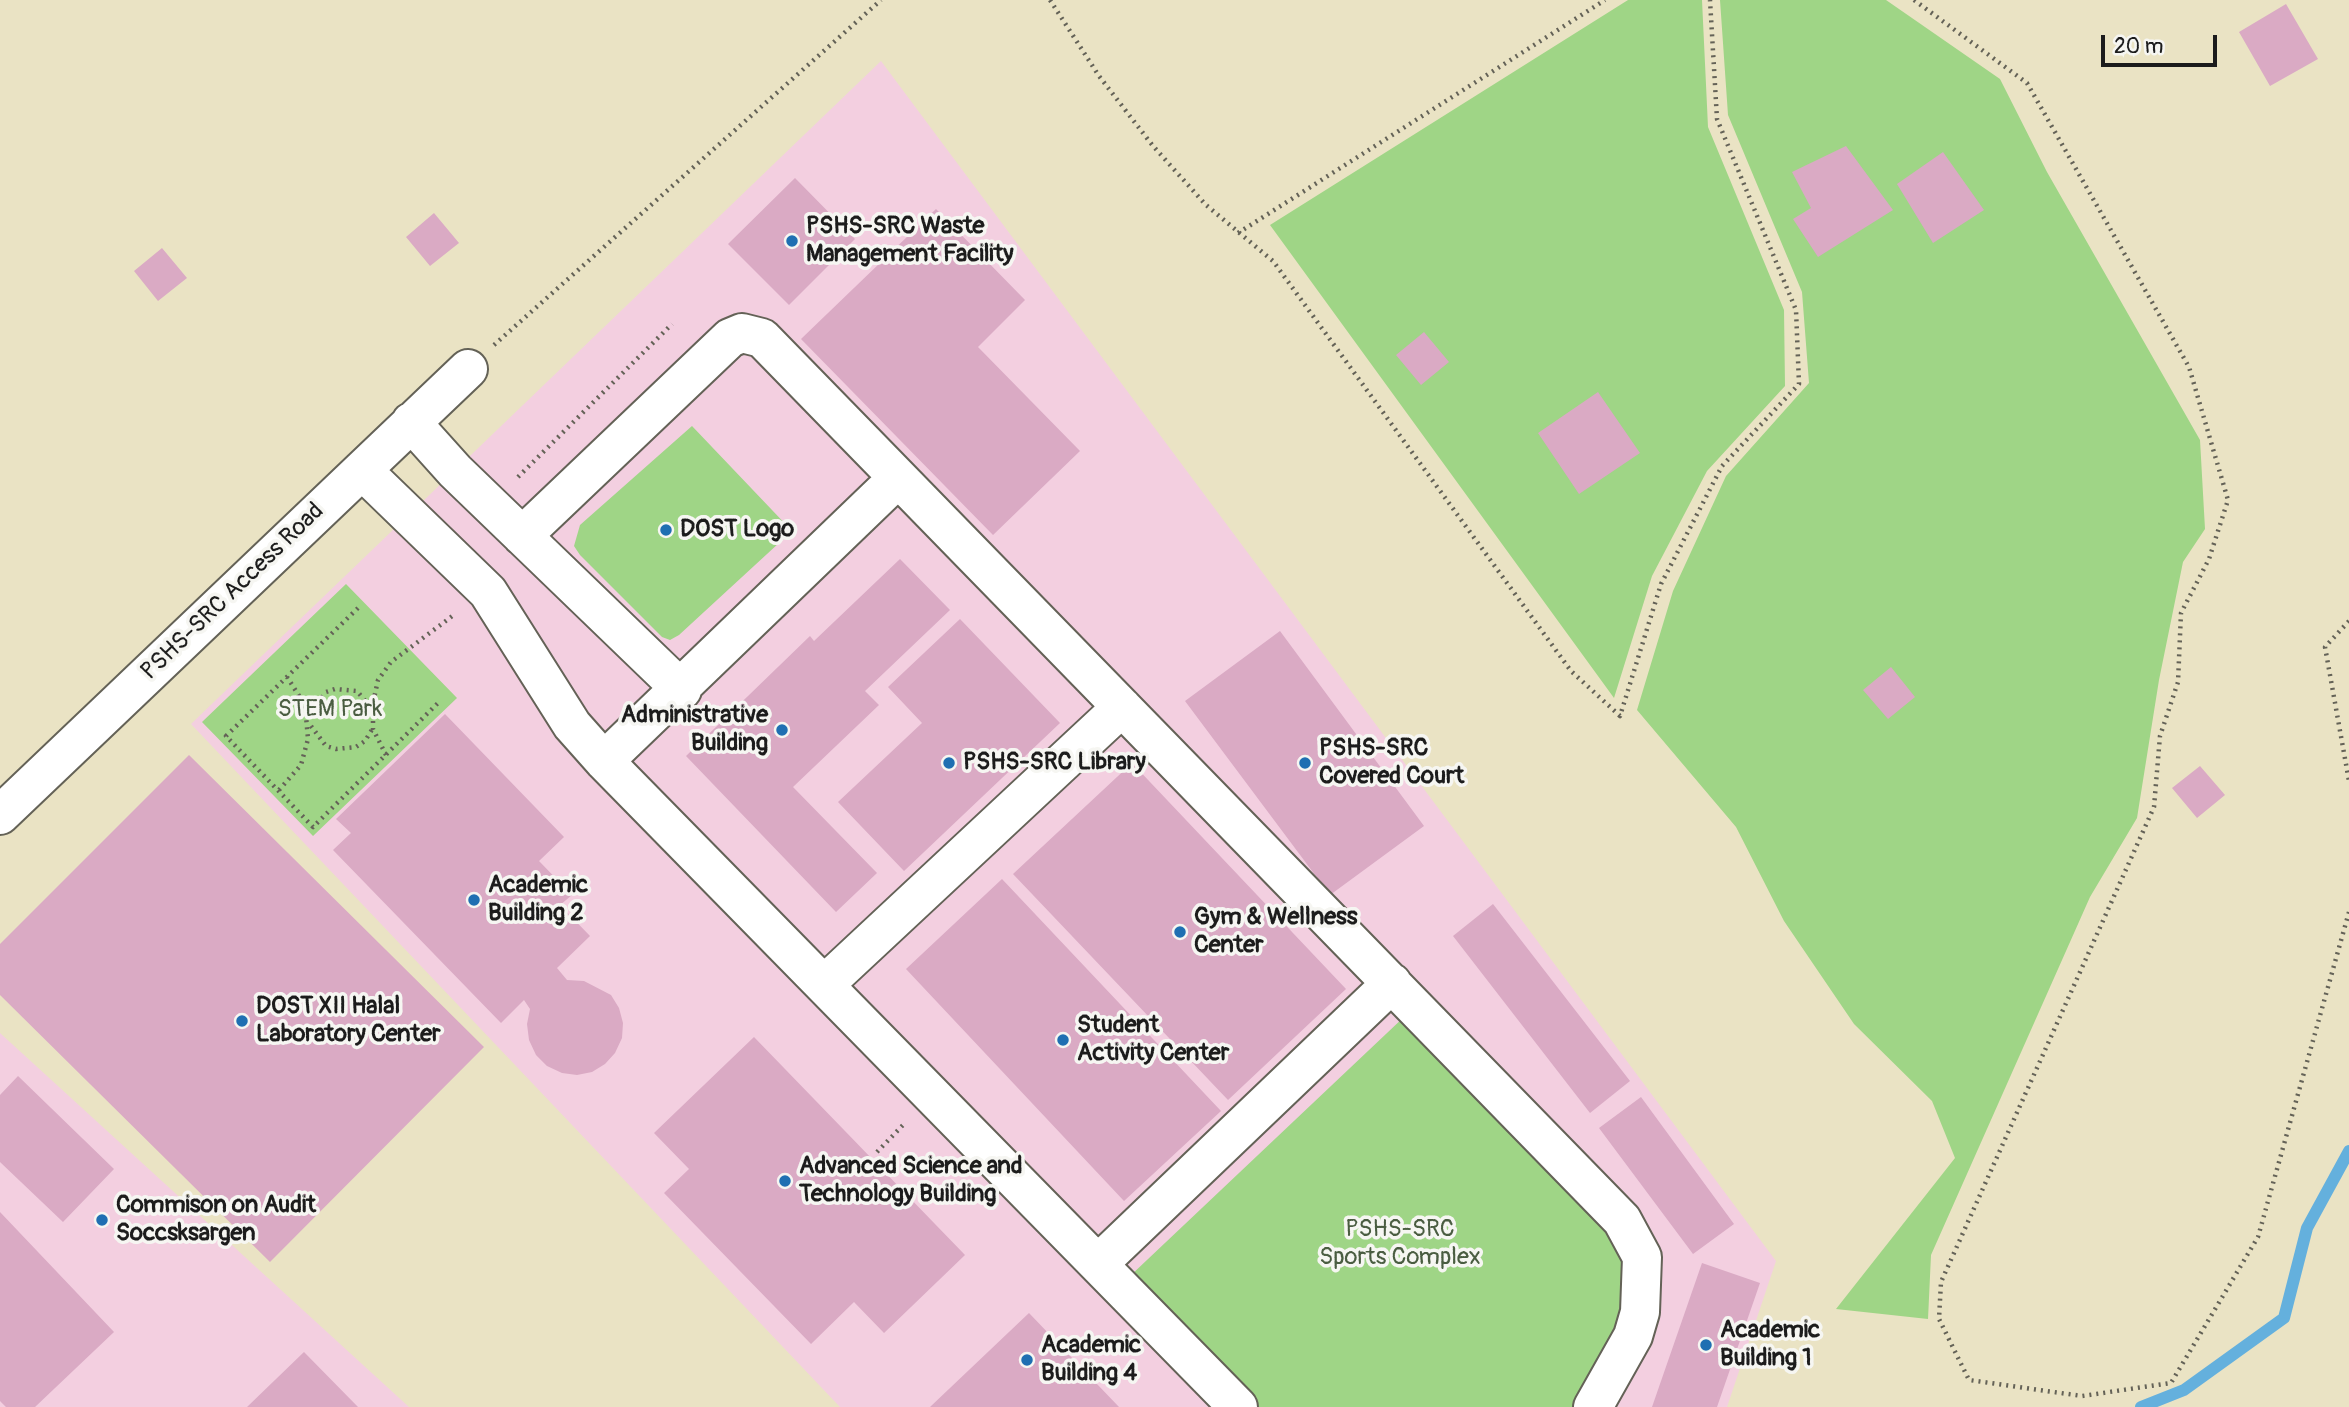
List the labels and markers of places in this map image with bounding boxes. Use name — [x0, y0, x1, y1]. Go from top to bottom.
place label: PSHS-SRC Waste Management Facility — [806, 213, 1014, 269]
marker: PSHS-SRC Waste Management Facility — [784, 233, 800, 249]
place label: DOST Logo — [680, 516, 794, 544]
marker: DOST Logo — [658, 522, 674, 538]
place label: Administrative Building — [621, 702, 768, 758]
marker: Administrative Building — [774, 722, 790, 738]
place label: PSHS-SRC Covered Court — [1319, 735, 1464, 791]
place label: PSHS-SRC Library — [963, 749, 1146, 777]
marker: PSHS-SRC Library — [941, 755, 957, 771]
marker: PSHS-SRC Covered Court — [1297, 755, 1313, 771]
place label: Academic Building 2 — [488, 872, 588, 928]
marker: Academic Building 2 — [466, 892, 482, 908]
place label: Gym & Wellness Center — [1194, 904, 1358, 960]
marker: Gym & Wellness Center — [1172, 924, 1188, 940]
place label: DOST XII Halal Laboratory Center — [256, 993, 441, 1049]
place label: Student Activity Center — [1077, 1012, 1229, 1068]
marker: DOST XII Halal Laboratory Center — [234, 1013, 250, 1029]
marker: Student Activity Center — [1055, 1032, 1071, 1048]
place label: Advanced Science and Technology Building — [799, 1153, 1023, 1209]
marker: Advanced Science and Technology Building — [777, 1173, 793, 1189]
place label: Commison on Audit Soccsksargen — [116, 1192, 316, 1248]
marker: Commison on Audit Soccsksargen — [94, 1212, 110, 1228]
place label: Academic Building 1 — [1720, 1317, 1820, 1373]
place label: Academic Building 4 — [1041, 1332, 1141, 1388]
marker: Academic Building 1 — [1698, 1337, 1714, 1353]
marker: Academic Building 4 — [1019, 1352, 1035, 1368]

